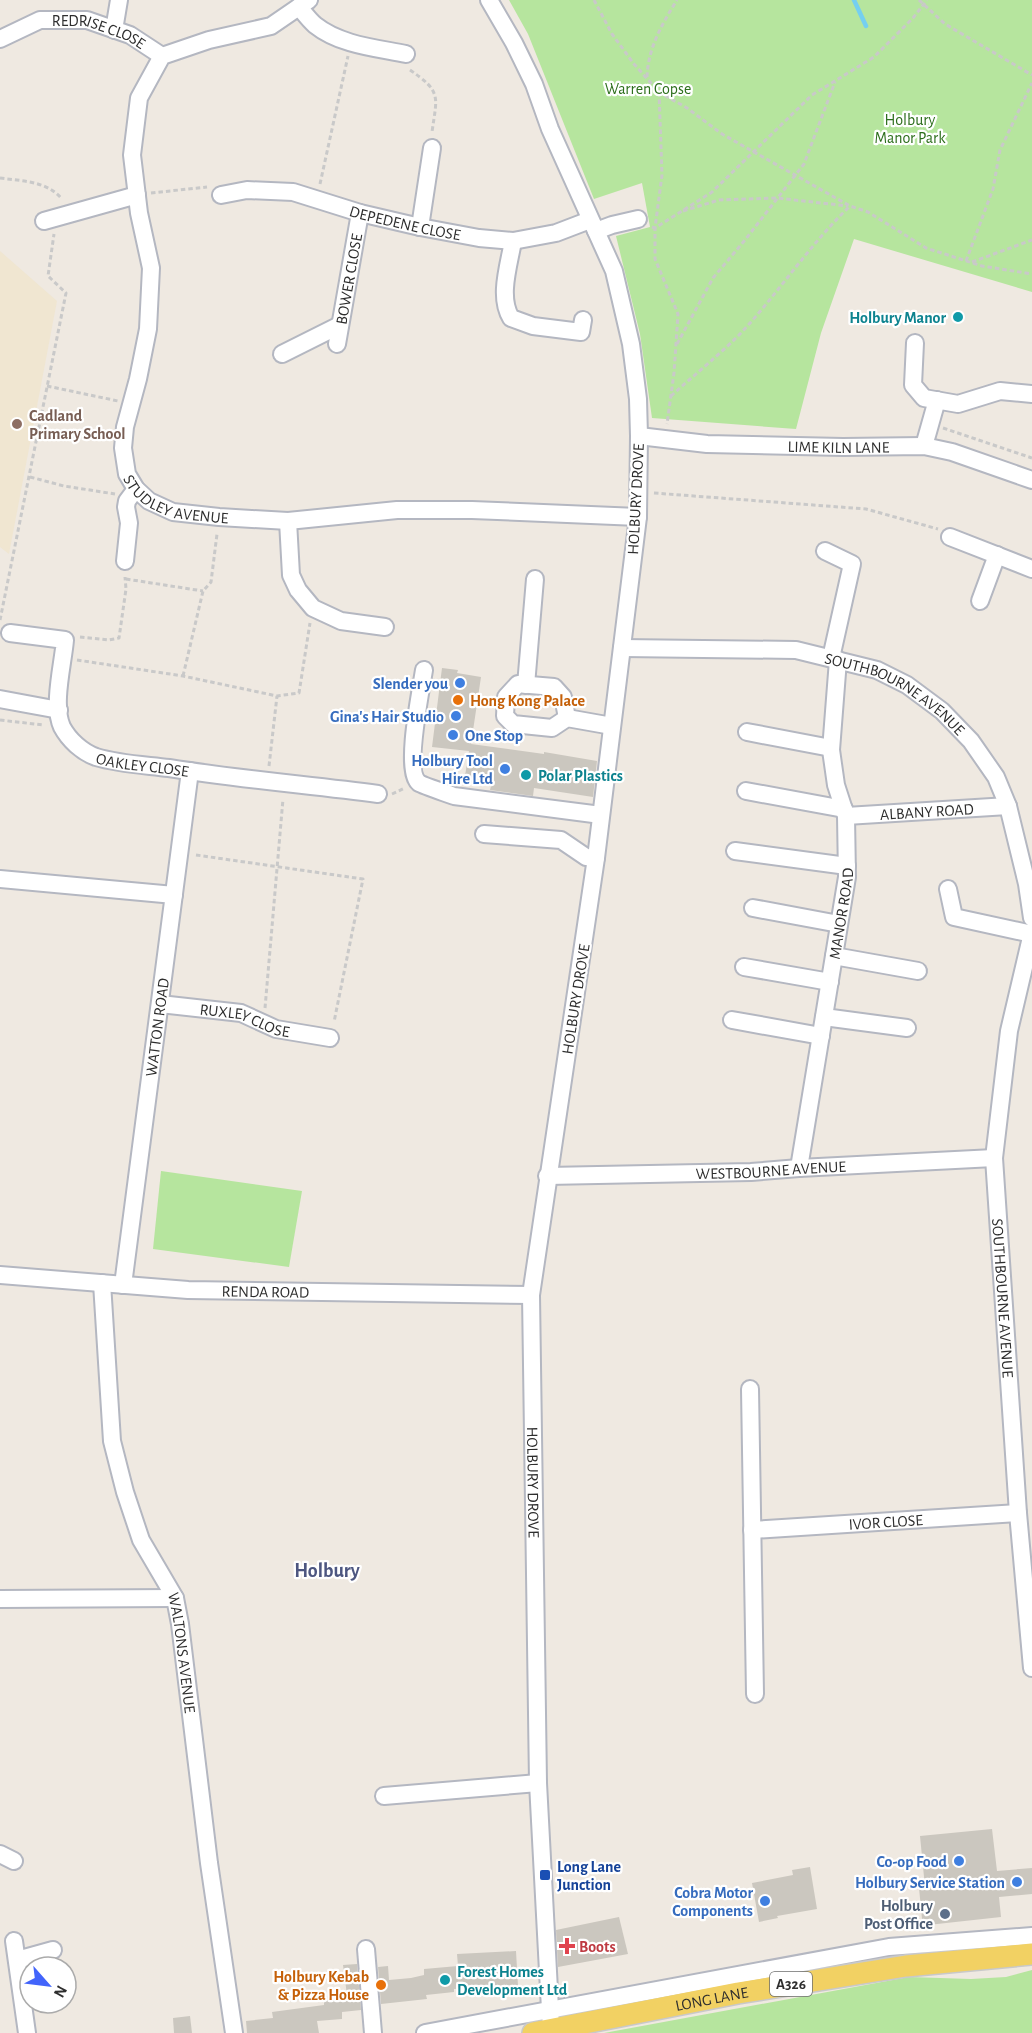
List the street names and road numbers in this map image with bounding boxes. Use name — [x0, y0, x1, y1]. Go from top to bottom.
street label: REDRISE CLOSE — [52, 13, 148, 52]
street label: DEPEDENE CLOSE — [347, 203, 462, 243]
street label: BOWER CLOSE — [334, 232, 365, 326]
street label: LIME KILN LANE — [787, 439, 890, 456]
street label: HOLBURY DROVE — [625, 443, 647, 555]
street label: STUDLEY AVENUE — [120, 472, 229, 527]
street label: SOUTHBOURNE AVENUE — [823, 650, 968, 739]
street label: OAKLEY CLOSE — [94, 751, 190, 780]
street label: ALBANY ROAD — [879, 801, 974, 823]
street label: MANOR ROAD — [827, 868, 856, 961]
street label: HOLBURY DROVE — [559, 943, 593, 1055]
street label: WATTON ROAD — [143, 977, 172, 1078]
street label: RUXLEY CLOSE — [199, 1001, 291, 1040]
street label: WESTBOURNE AVENUE — [696, 1159, 847, 1182]
street label: SOUTHBOURNE AVENUE — [989, 1218, 1016, 1379]
street label: RENDA ROAD — [221, 1283, 309, 1301]
street label: HOLBURY DROVE — [524, 1427, 541, 1538]
street label: IVOR CLOSE — [848, 1512, 924, 1533]
street label: WALTONS AVENUE — [165, 1591, 198, 1714]
road number: A326 — [770, 1972, 812, 1996]
street label: LONG LANE — [674, 1984, 750, 2014]

